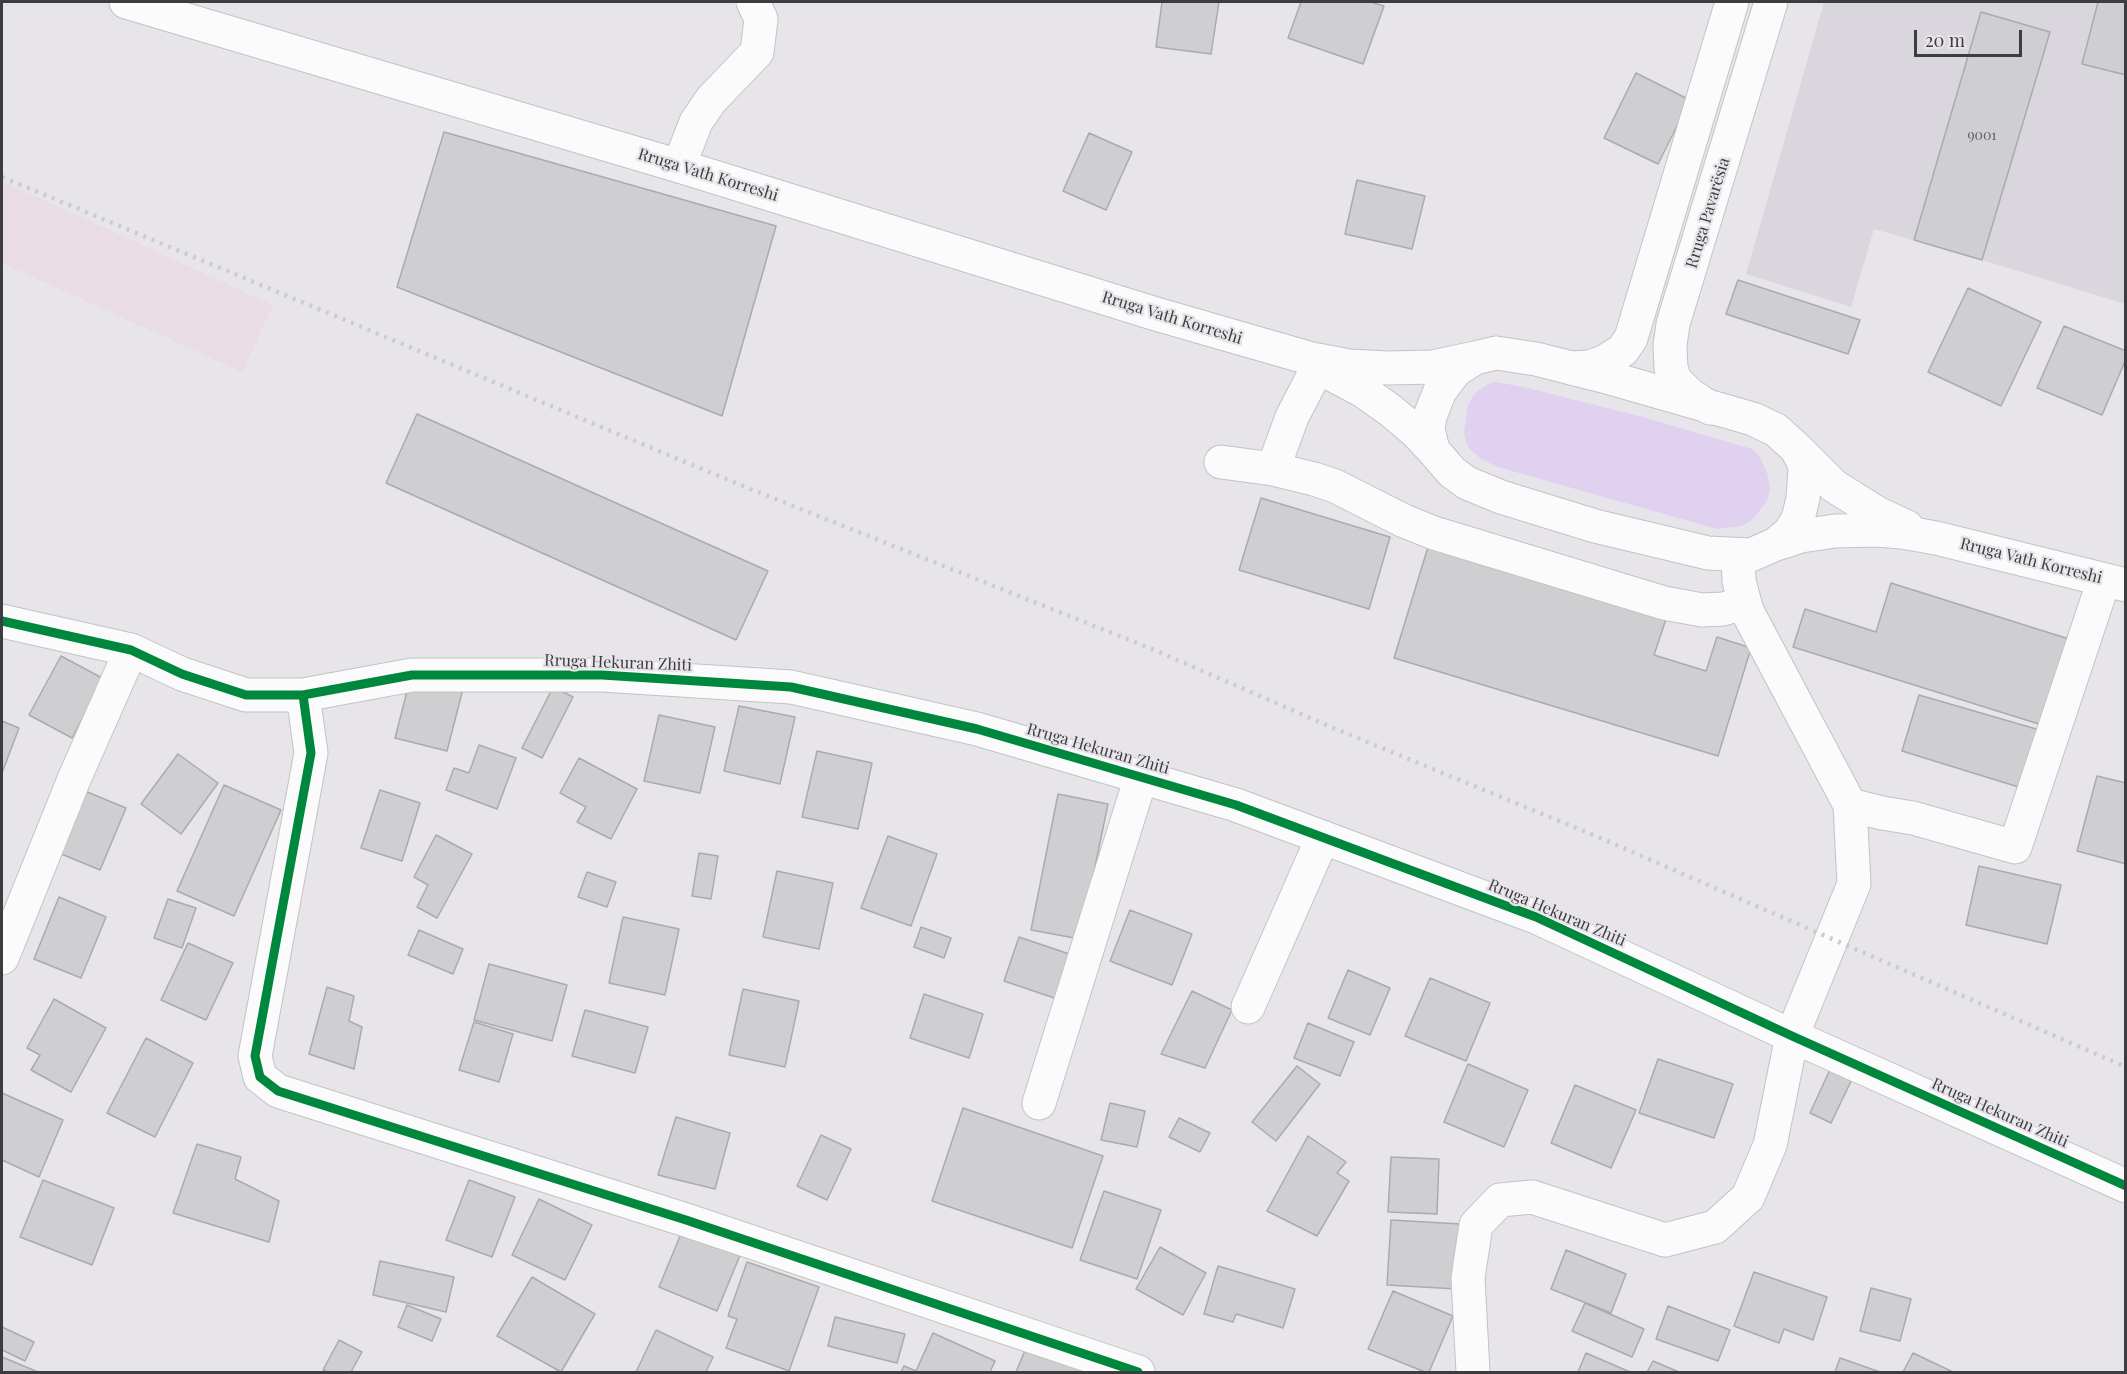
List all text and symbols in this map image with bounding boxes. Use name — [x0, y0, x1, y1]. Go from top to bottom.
scale bar — [1917, 18, 2025, 56]
text: 20 m — [1925, 28, 1965, 52]
house number: 9001 — [1967, 128, 1997, 144]
street label: Rruga Vath Korreshi — [636, 145, 780, 205]
street label: Rruga Pavarësia — [1682, 155, 1734, 271]
street label: Rruga Vath Korreshi — [1100, 288, 1244, 348]
street label: Rruga Vath Korreshi — [1958, 534, 2104, 588]
street label: Rruga Hekuran Zhiti — [544, 651, 692, 675]
street label: Rruga Hekuran Zhiti — [1024, 719, 1172, 779]
street label: Rruga Hekuran Zhiti — [1485, 875, 1629, 951]
street label: Rruga Hekuran Zhiti — [1929, 1074, 2071, 1152]

